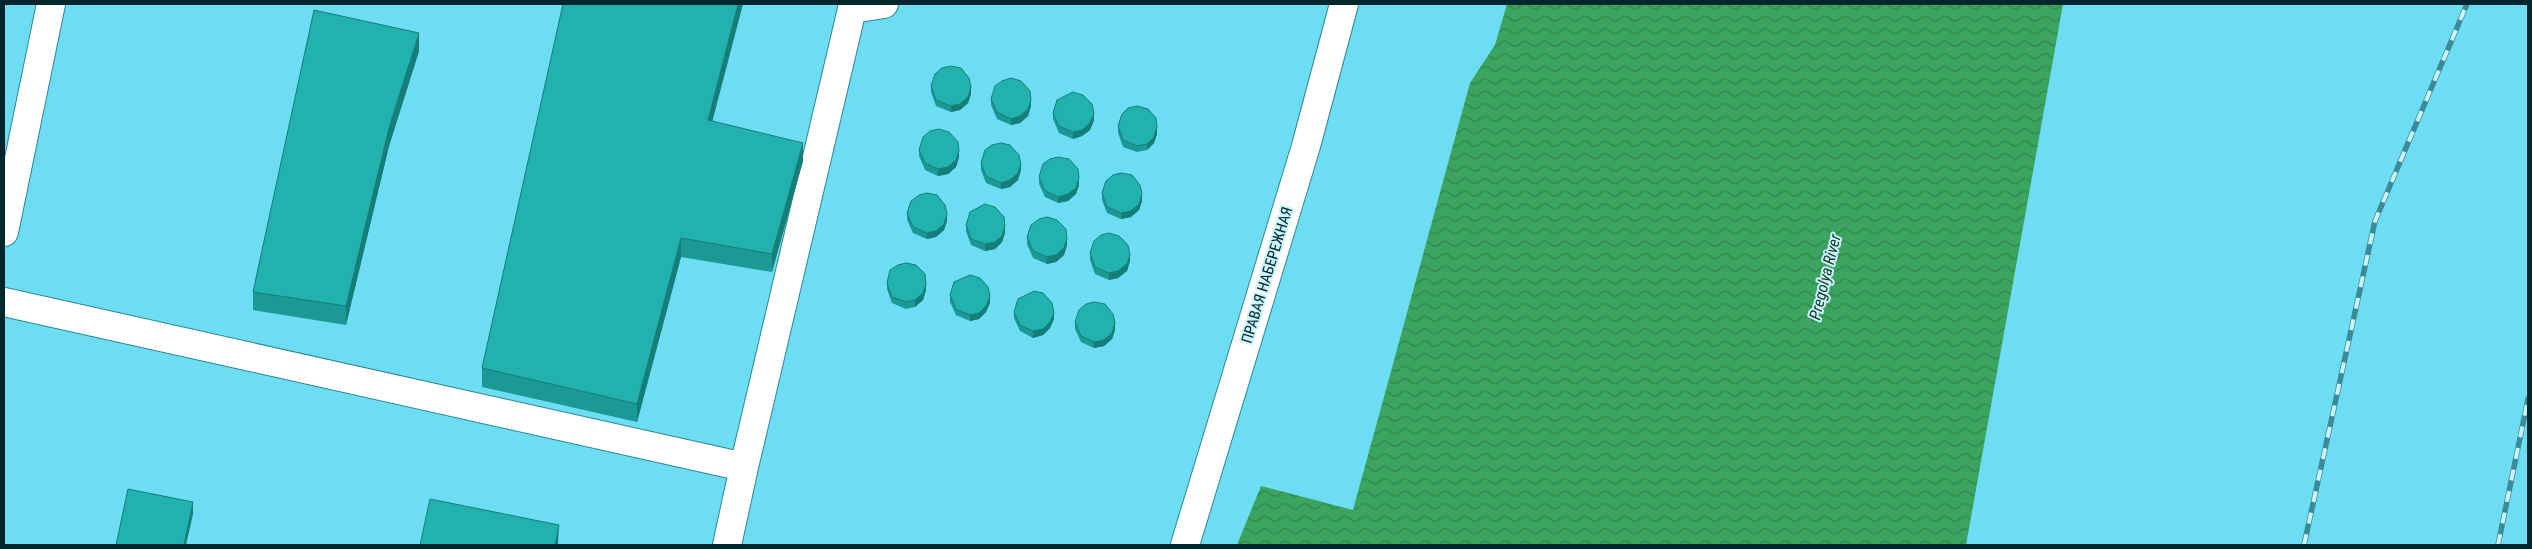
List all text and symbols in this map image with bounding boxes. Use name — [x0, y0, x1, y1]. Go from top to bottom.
street label: ПРАВАЯ НАБЕРЕЖНАЯ — [1238, 205, 1296, 345]
water label: Pregolya River — [1805, 231, 1845, 322]

